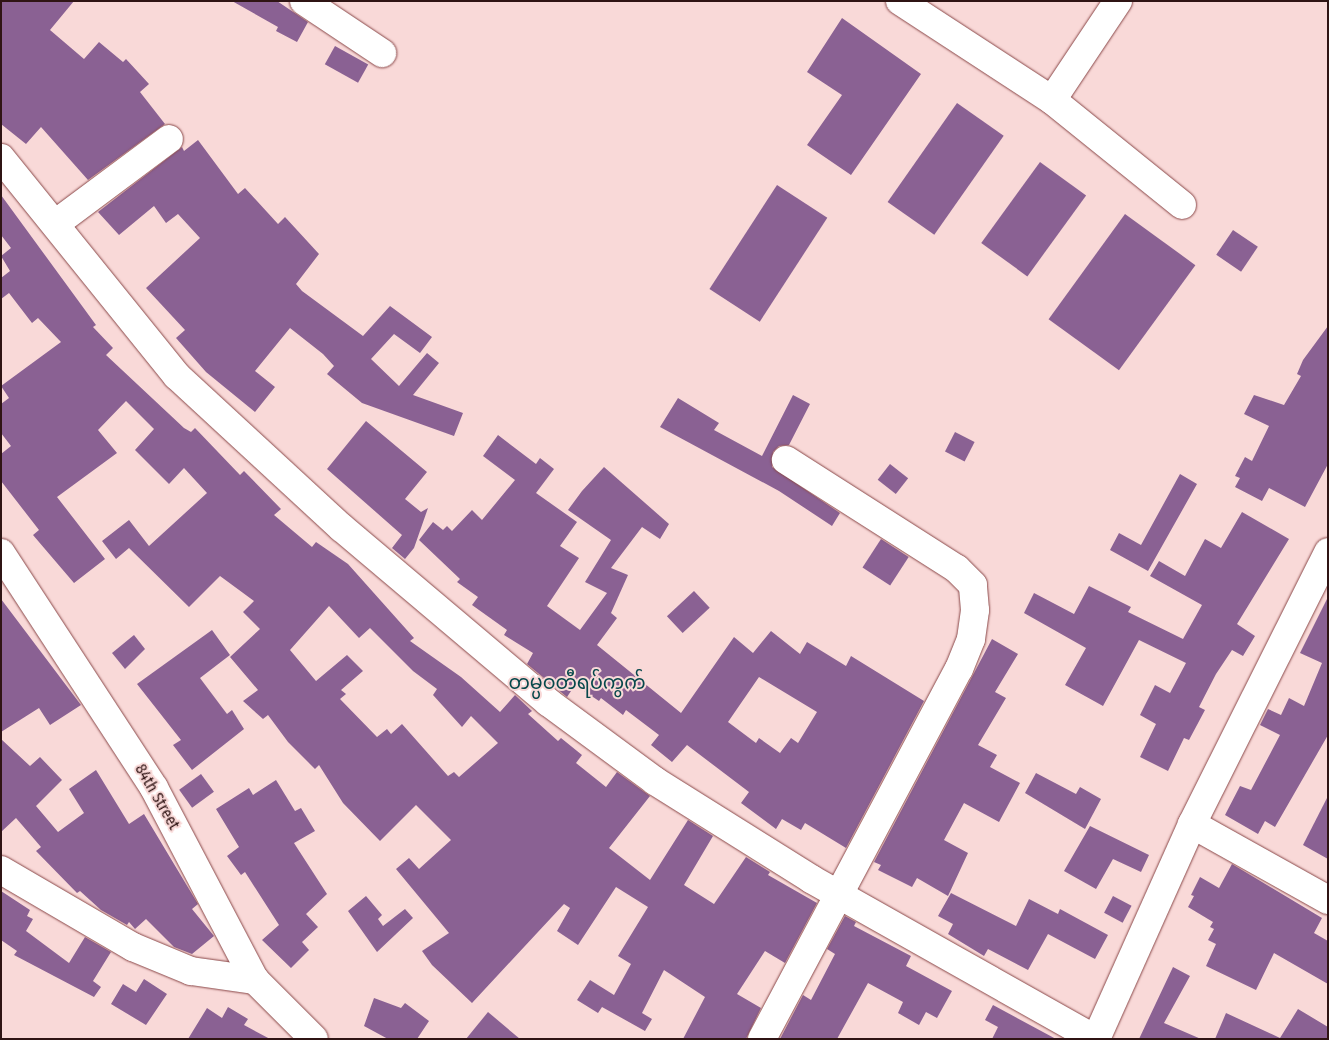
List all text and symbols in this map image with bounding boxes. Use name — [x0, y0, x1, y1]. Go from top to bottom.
district label: တမ္ပဝတီရပ်ကွက် — [508, 672, 646, 694]
street label: 84th Street — [131, 761, 183, 833]

